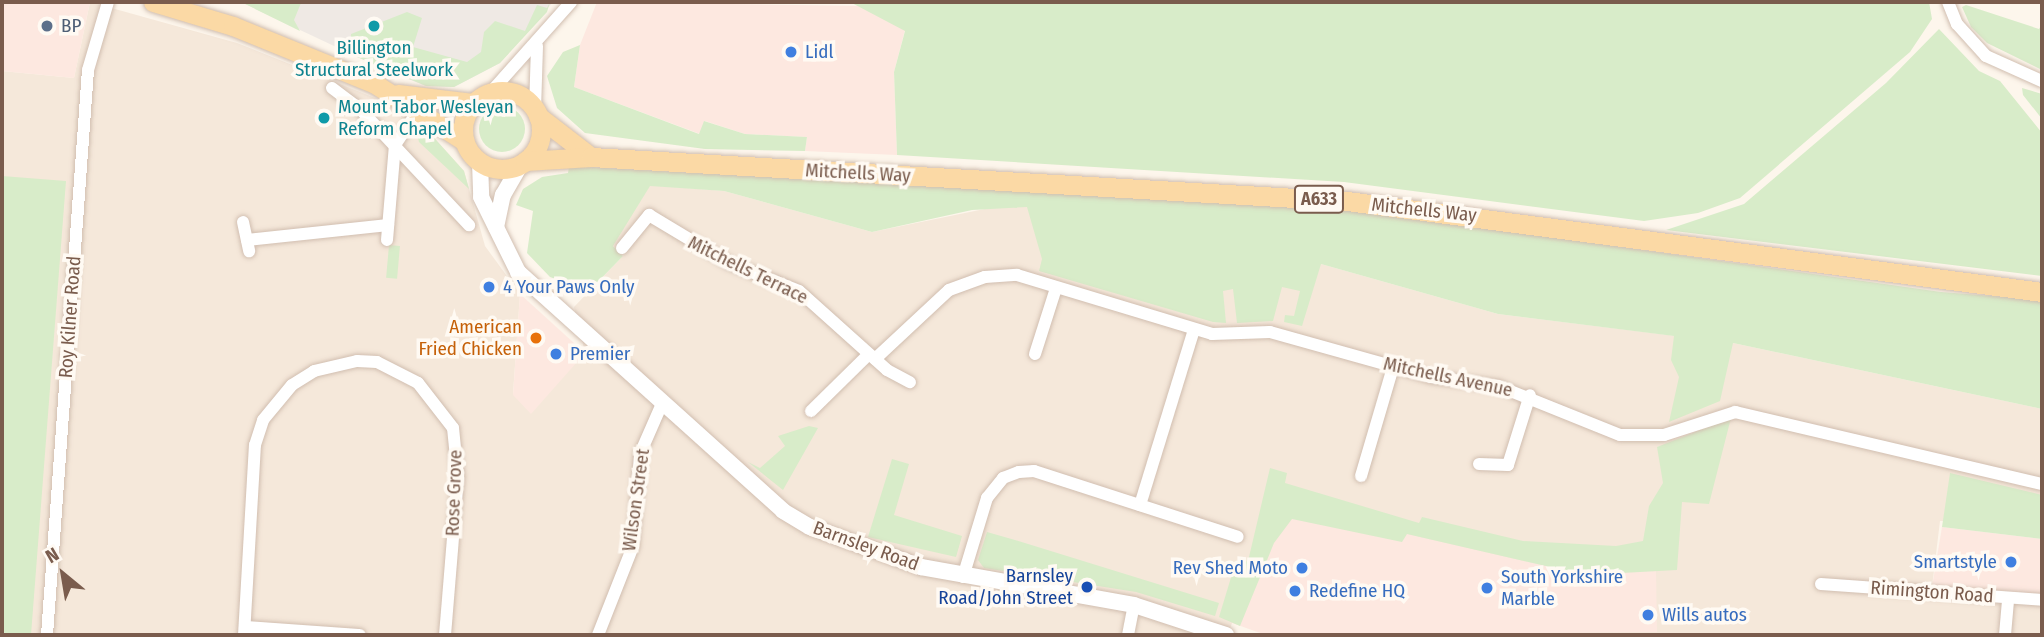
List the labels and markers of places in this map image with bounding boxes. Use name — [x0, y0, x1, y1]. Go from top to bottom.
place label: BP — [61, 15, 81, 37]
marker: BP — [39, 18, 55, 34]
marker: Billington Structural Steelwork — [366, 18, 382, 34]
place label: Billington Structural Steelwork — [295, 37, 453, 81]
place label: Lidl — [805, 41, 833, 63]
marker: Lidl — [783, 44, 799, 60]
place label: Mount Tabor Wesleyan Reform Chapel — [338, 96, 514, 140]
marker: Mount Tabor Wesleyan Reform Chapel — [316, 110, 332, 126]
place label: 4 Your Paws Only — [503, 276, 634, 298]
marker: 4 Your Paws Only — [481, 279, 497, 295]
place label: American Fried Chicken — [418, 316, 522, 360]
marker: American Fried Chicken — [528, 330, 544, 346]
place label: Premier — [570, 343, 630, 365]
marker: Premier — [548, 346, 564, 362]
place label: Smartstyle — [1914, 551, 1997, 573]
marker: Smartstyle — [2003, 554, 2019, 570]
place label: Rev Shed Moto — [1173, 557, 1288, 579]
marker: Rev Shed Moto — [1294, 560, 1310, 576]
place label: Barnsley Road/John Street — [938, 565, 1073, 609]
place label: South Yorkshire Marble — [1501, 566, 1623, 610]
marker: Barnsley Road/John Street — [1079, 579, 1095, 595]
place label: Redefine HQ — [1309, 580, 1405, 602]
marker: South Yorkshire Marble — [1479, 580, 1495, 596]
marker: Redefine HQ — [1287, 583, 1303, 599]
place label: Wills autos — [1662, 604, 1747, 626]
marker: Wills autos — [1640, 607, 1656, 623]

